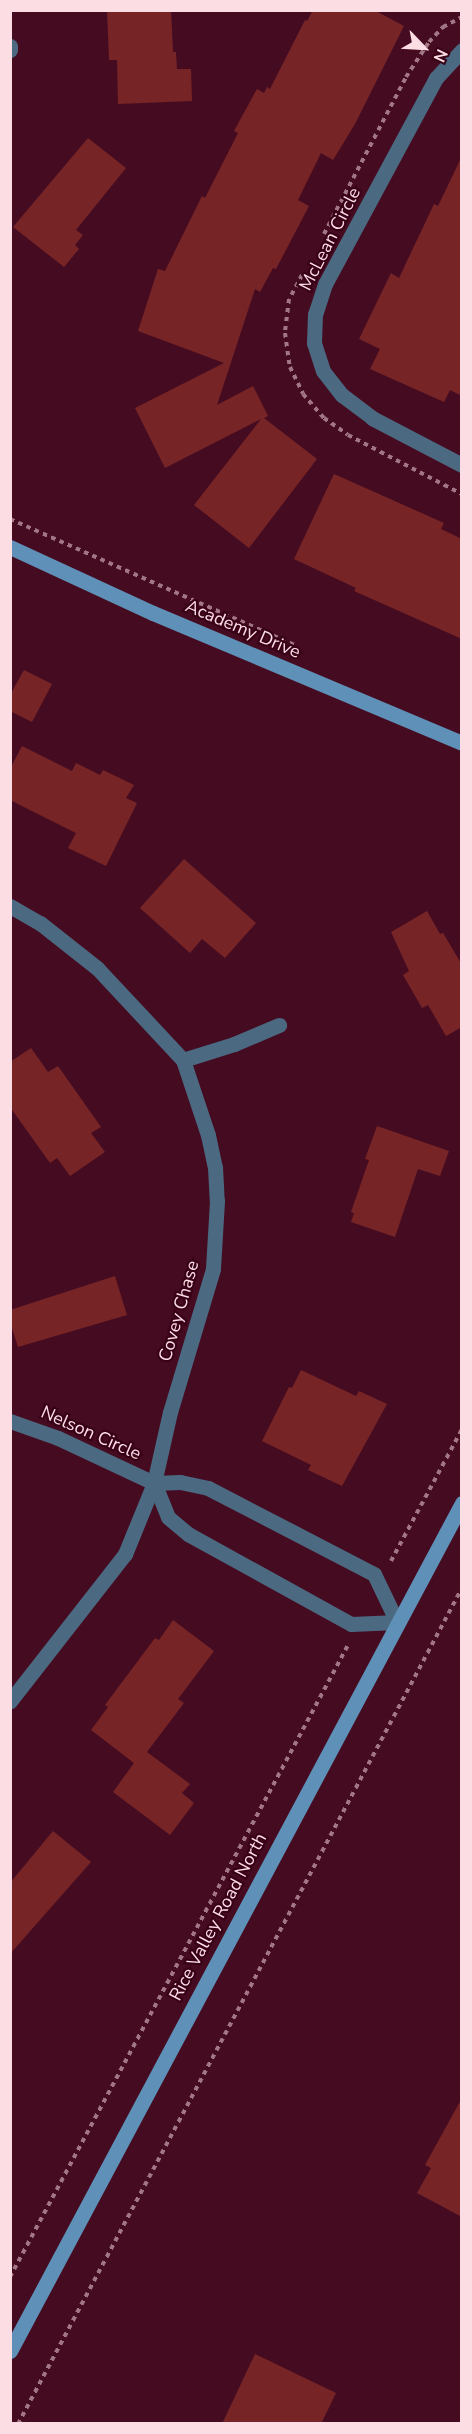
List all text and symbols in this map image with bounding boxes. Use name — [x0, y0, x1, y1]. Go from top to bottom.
north arrow — [394, 18, 454, 78]
text: N — [428, 46, 453, 66]
street label: McLean Circle — [295, 184, 365, 294]
street label: Academy Drive — [182, 595, 304, 663]
street label: Covey Chase — [154, 1258, 204, 1364]
street label: Nelson Circle — [38, 1401, 144, 1465]
street label: Rice Valley Road North — [165, 1830, 271, 2004]

